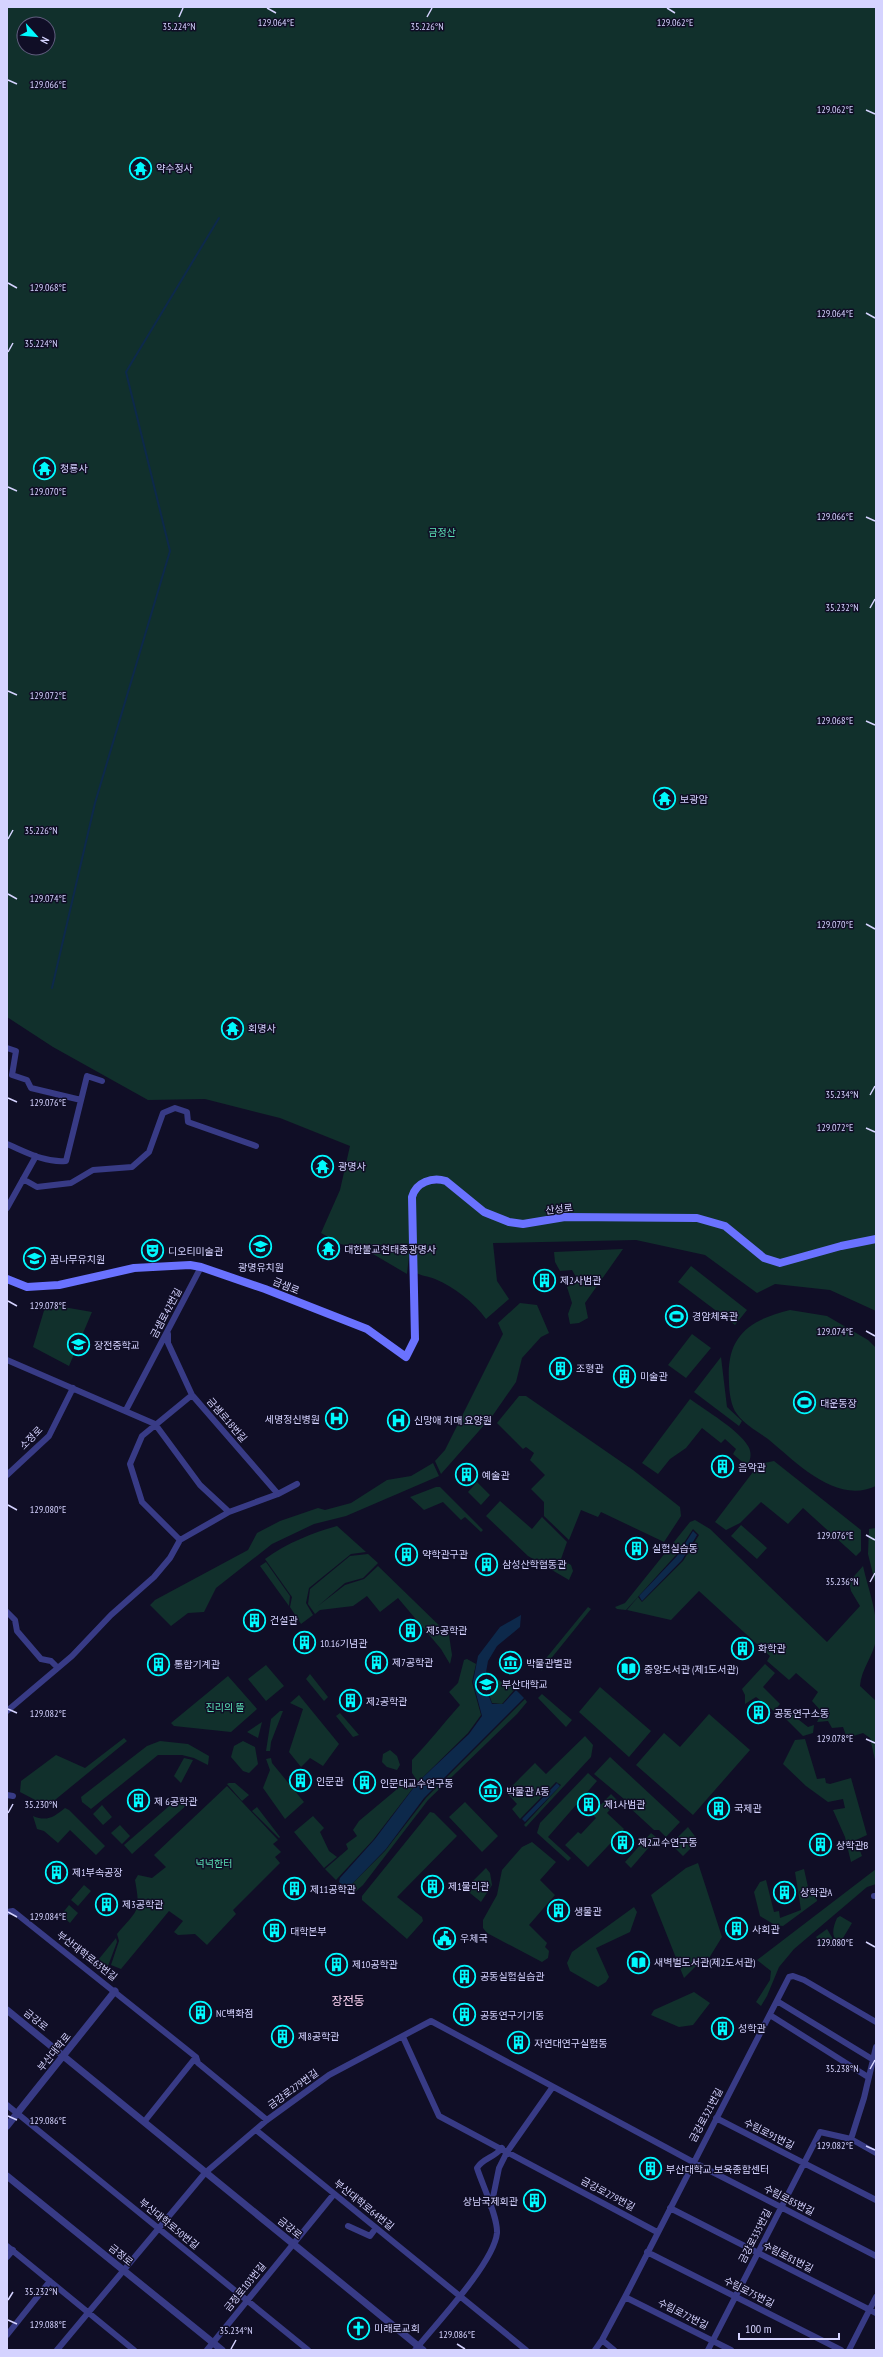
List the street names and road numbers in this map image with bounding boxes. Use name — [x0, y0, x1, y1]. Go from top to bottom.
street label: 산성로 — [545, 1201, 573, 1217]
street label: 금샘로 — [271, 1275, 301, 1297]
street label: 금샘로42번길 — [147, 1286, 185, 1340]
street label: 금샘로18번길 — [204, 1395, 250, 1445]
street label: 소정로 — [17, 1424, 45, 1452]
street label: 부산대학로63번길 — [54, 1928, 120, 1984]
street label: 금강로 — [21, 2006, 51, 2034]
street label: 부산대학로 — [34, 2030, 74, 2074]
street label: 금강로279번길 — [265, 2066, 321, 2112]
street label: 금강로321번길 — [686, 2086, 726, 2144]
street label: 수림로91번길 — [742, 2116, 796, 2152]
street label: 금강로279번길 — [579, 2174, 637, 2214]
street label: 부산대학로64번길 — [331, 2177, 397, 2233]
street label: 수림로85번길 — [762, 2182, 816, 2218]
street label: 부산대학로50번길 — [136, 2196, 202, 2252]
street label: 금강로335번길 — [736, 2207, 774, 2265]
street label: 금강로 — [275, 2214, 305, 2242]
street label: 수림로81번길 — [761, 2239, 815, 2275]
street label: 금정로 — [106, 2241, 136, 2269]
street label: 금정로103번길 — [221, 2260, 269, 2314]
street label: 수림로75번길 — [722, 2274, 776, 2310]
street label: 수림로72번길 — [656, 2296, 710, 2332]

